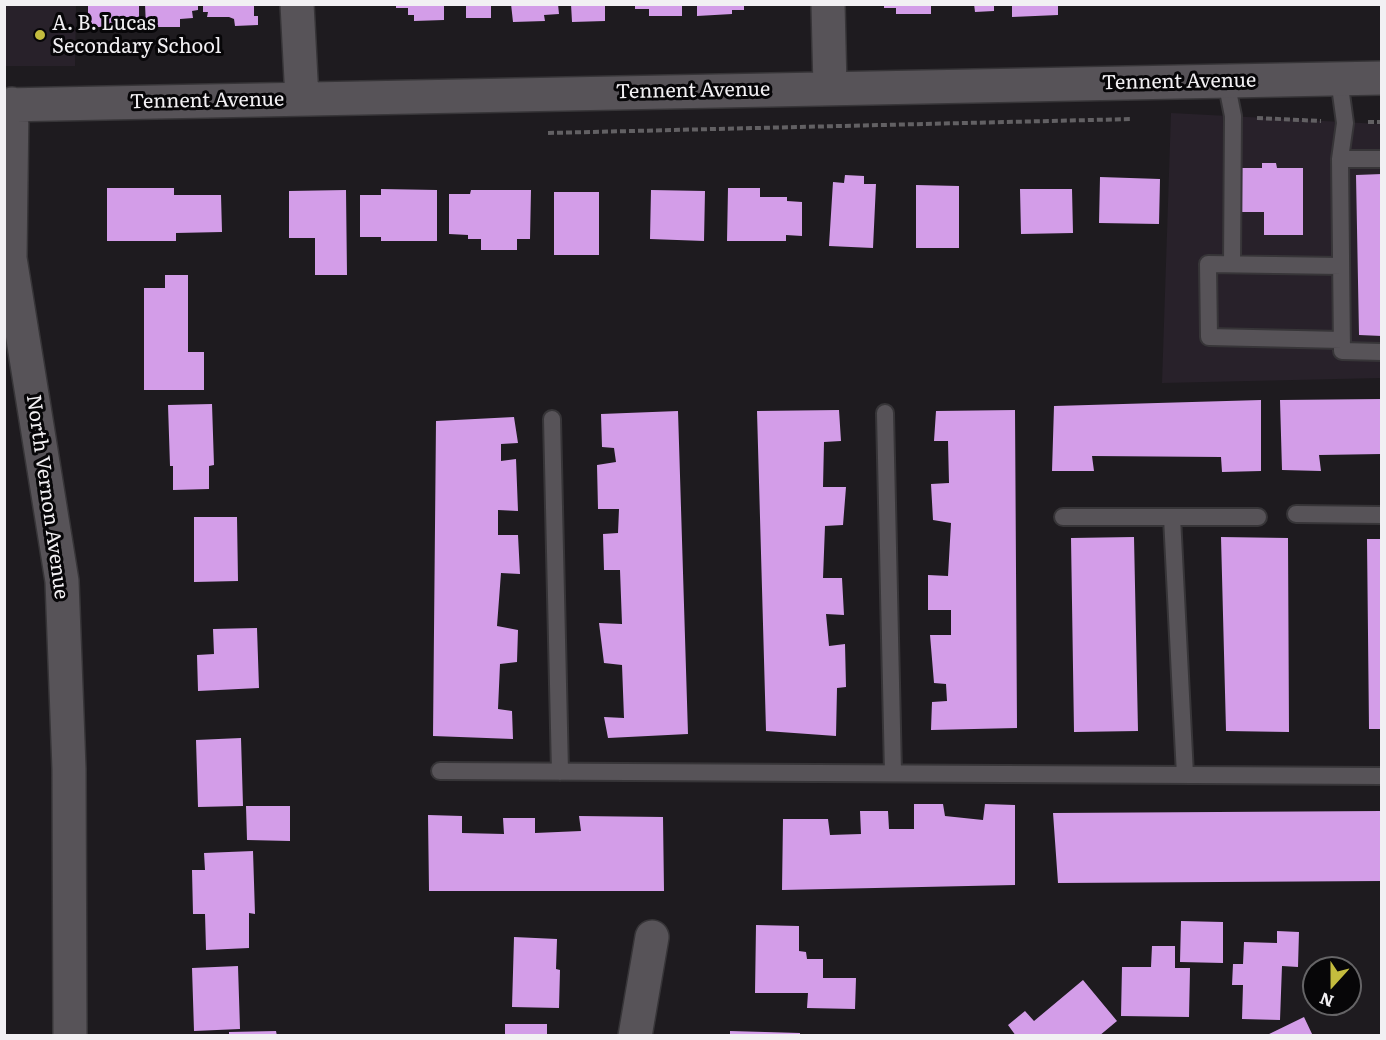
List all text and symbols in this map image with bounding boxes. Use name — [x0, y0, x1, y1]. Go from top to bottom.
place label: A. B. Lucas Secondary School — [52, 12, 221, 59]
marker: A. B. Lucas Secondary School — [33, 28, 47, 42]
street label: Tennent Avenue — [1101, 69, 1257, 95]
street label: Tennent Avenue — [615, 78, 771, 104]
street label: Tennent Avenue — [129, 88, 285, 114]
street label: North Vernon Avenue — [21, 393, 73, 601]
north arrow — [1302, 956, 1362, 1016]
text: N — [1316, 987, 1337, 1015]

